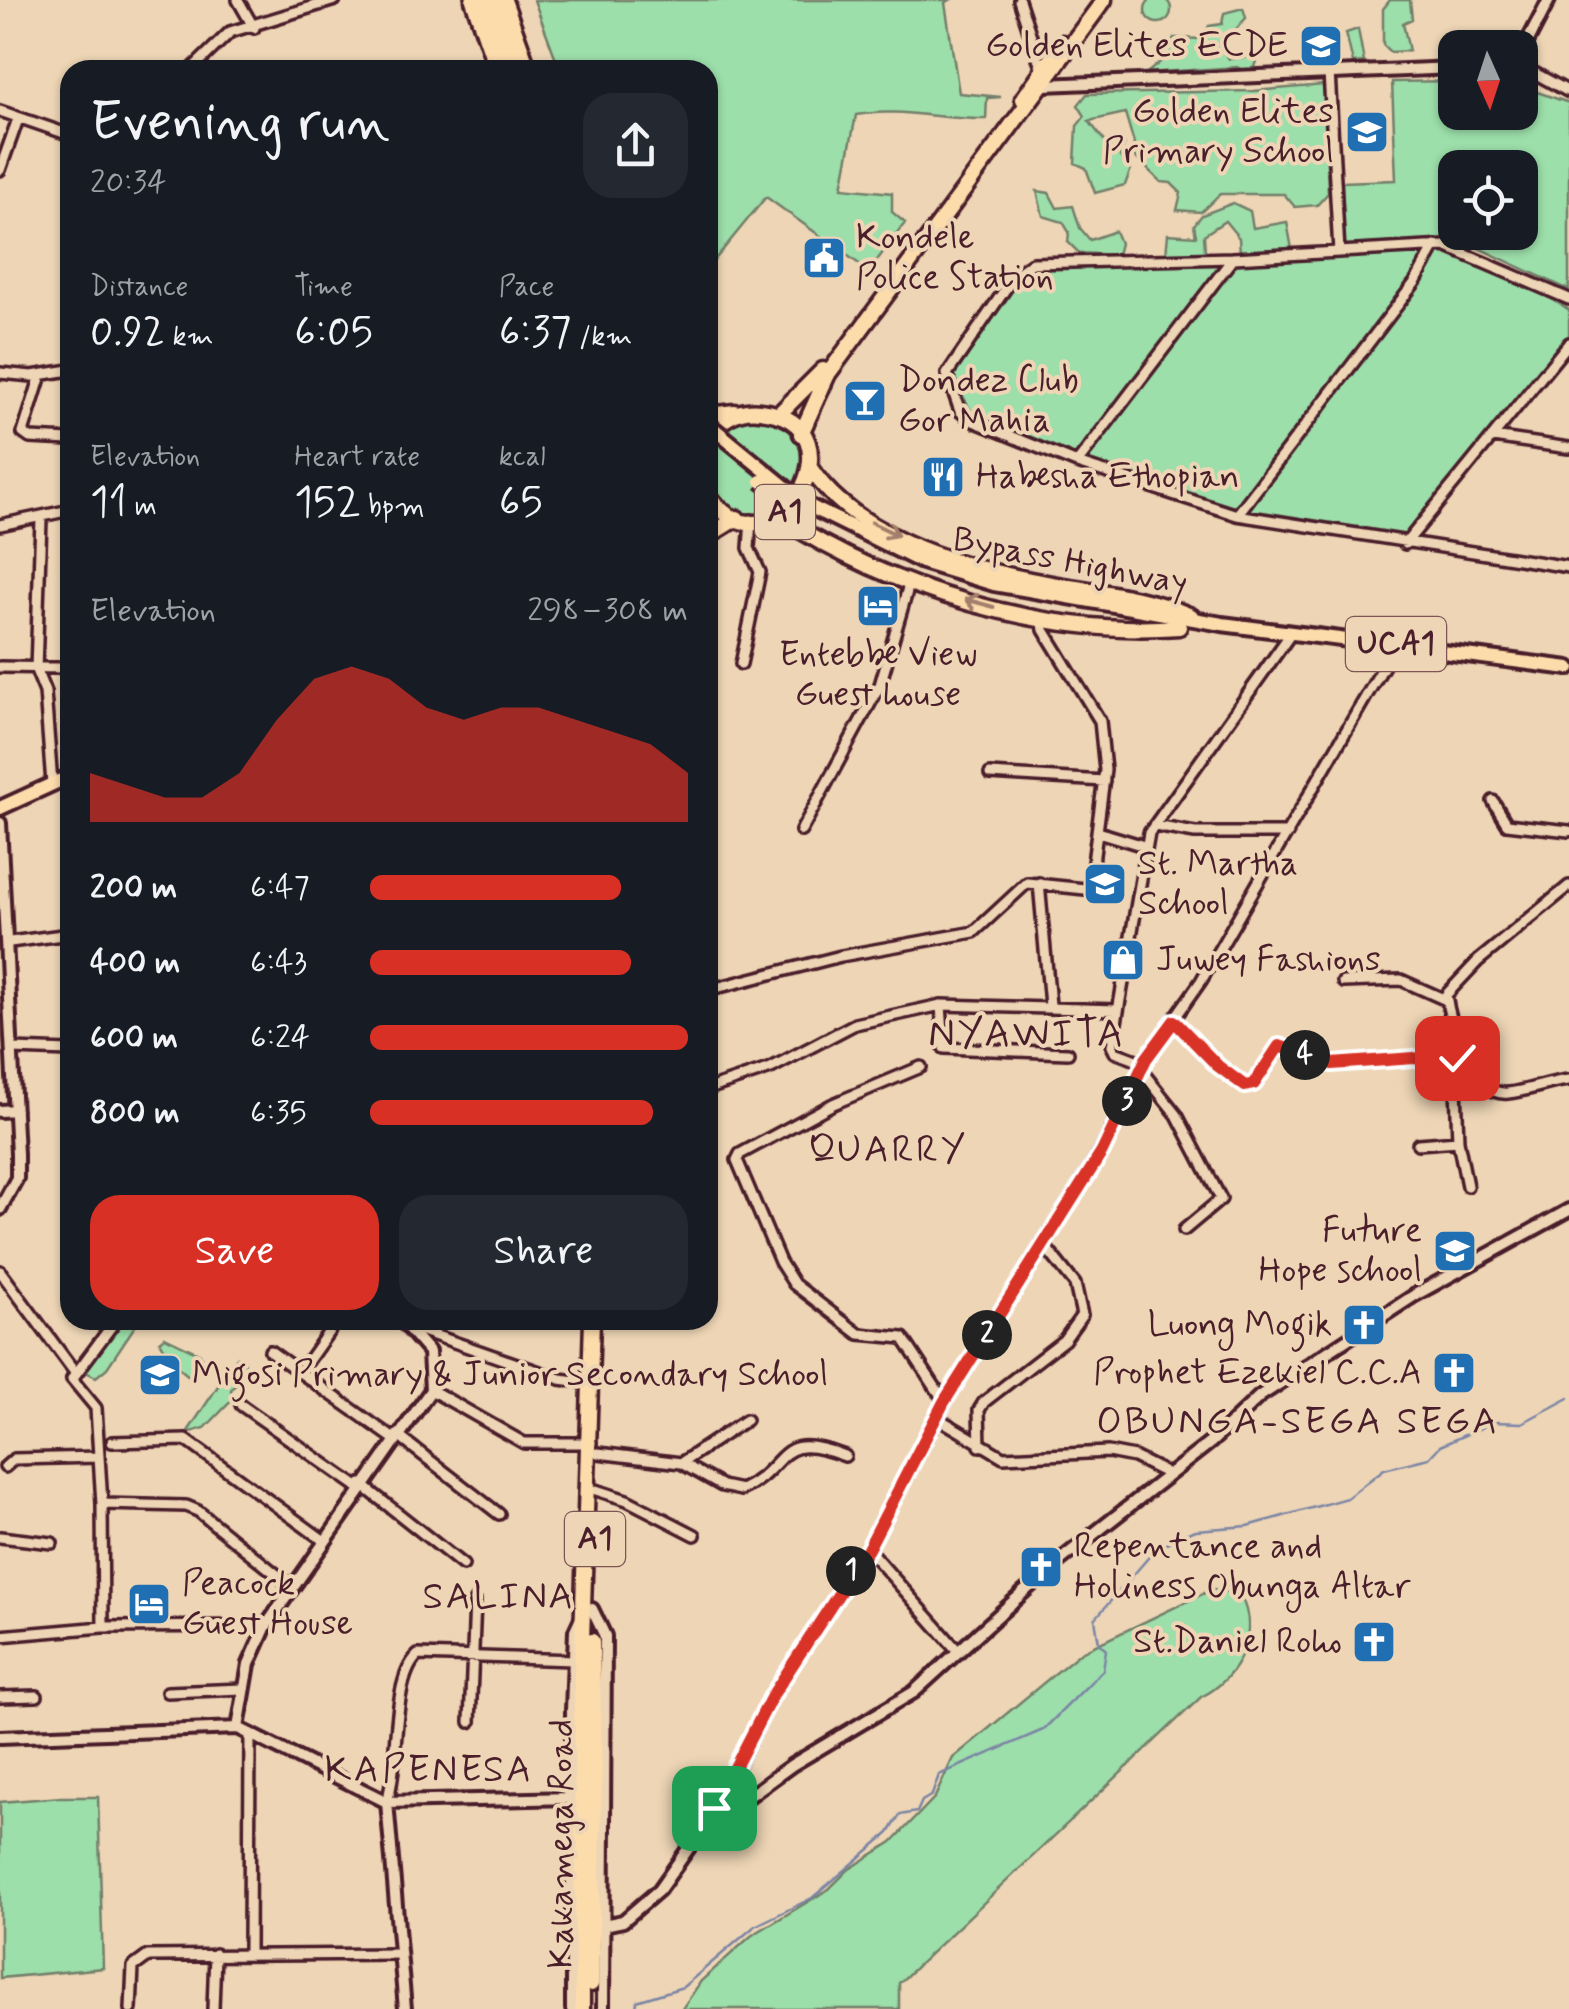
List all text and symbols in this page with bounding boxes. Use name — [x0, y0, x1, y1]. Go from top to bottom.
place label: Golden Elites ECDE — [985, 23, 1288, 69]
school or university icon: Golden Elites ECDE — [1298, 23, 1344, 69]
north arrow — [1438, 30, 1538, 130]
map controls — [1438, 30, 1538, 250]
text: Evening run — [90, 88, 390, 160]
place label: Golden Elites Primary School — [1103, 89, 1334, 175]
button: share — [583, 93, 688, 198]
school or university icon: Golden Elites Primary School — [1344, 109, 1390, 155]
button: locate — [1438, 150, 1538, 250]
text: 20:34 — [90, 162, 166, 204]
place label: Kondele Police Station — [856, 215, 1054, 301]
public building icon: Kondele Police Station — [801, 235, 847, 281]
text: Distance — [90, 269, 188, 306]
text: Time — [294, 269, 353, 306]
text: Pace — [499, 269, 554, 306]
text: 0.92 — [90, 306, 165, 361]
text: 6:05 — [294, 306, 373, 361]
text: 6:37 — [499, 306, 571, 361]
text: km — [165, 319, 213, 356]
text: /km — [571, 319, 632, 356]
place label: Dondez Club Gor Mahia — [898, 358, 1079, 444]
bar icon: Dondez Club Gor Mahia — [842, 378, 888, 424]
text: Elevation — [90, 439, 200, 476]
text: Heart rate — [294, 439, 420, 476]
text: kcal — [499, 439, 546, 476]
restaurant icon: Habesha Ethopian — [920, 454, 966, 500]
place label: Habesha Ethopian — [976, 454, 1239, 500]
text: 11 — [90, 476, 127, 531]
text: 152 — [294, 476, 361, 531]
text: 65 — [499, 476, 543, 531]
road number: A1 — [755, 485, 815, 539]
text: m — [127, 489, 157, 526]
text: bpm — [361, 489, 424, 526]
street label: Bypass Highway — [949, 517, 1191, 607]
one-way arrow — [870, 520, 900, 539]
hotel icon: Entebbe View Guest house — [855, 583, 901, 629]
text: Elevation — [90, 590, 216, 632]
text: 298–308 m — [527, 590, 688, 632]
one-way arrow — [964, 592, 996, 611]
road number: UCA1 — [1346, 617, 1446, 671]
place label: Entebbe View Guest house — [779, 632, 977, 718]
place label: St. Martha School — [1138, 841, 1298, 927]
school or university icon: St. Martha School — [1082, 861, 1128, 907]
text: 200 m — [90, 867, 177, 909]
text: 6:47 — [250, 867, 310, 909]
shop icon: Juwey Fashions — [1100, 937, 1146, 983]
place label: Juwey Fashions — [1156, 937, 1381, 983]
text: 400 m — [90, 942, 180, 984]
text: 6:43 — [250, 942, 307, 984]
district label: NYAWITA — [928, 1009, 1126, 1061]
pin — [1415, 1016, 1500, 1101]
text: 600 m — [90, 1017, 178, 1059]
text: 6:24 — [250, 1017, 310, 1059]
pin: 4 — [1280, 1030, 1330, 1080]
icon: check — [1430, 1031, 1485, 1086]
text: 4 — [1297, 1036, 1313, 1073]
pin: 3 — [1102, 1076, 1152, 1126]
text: 3 — [1121, 1082, 1133, 1119]
text: 800 m — [90, 1092, 180, 1134]
text: 6:35 — [250, 1092, 306, 1134]
district label: QUARRY — [808, 1126, 968, 1175]
button: Save — [90, 1195, 379, 1310]
button: Share — [399, 1195, 688, 1310]
place label: Future Hope school — [1259, 1208, 1422, 1294]
school or university icon: Future Hope school — [1432, 1228, 1478, 1274]
place label: Luong Mogik — [1148, 1302, 1332, 1352]
church icon: Luong Mogik — [1341, 1302, 1387, 1348]
pin: 2 — [962, 1310, 1012, 1360]
text: 2 — [980, 1316, 994, 1353]
place label: Prophet Ezekiel C.C.A — [1093, 1350, 1422, 1396]
church icon: Prophet Ezekiel C.C.A — [1431, 1350, 1477, 1396]
school or university icon: Migosi Primary & Junior Secondary School — [137, 1352, 183, 1398]
place label: Migosi Primary & Junior Secondary School — [192, 1352, 828, 1402]
district label: OBUNGA-SEGA SEGA — [1096, 1398, 1500, 1447]
road number: A1 — [565, 1512, 625, 1566]
place label: Repentance and Holiness Obunga Altar — [1074, 1524, 1411, 1613]
church icon: Repentance and Holiness Obunga Altar — [1018, 1544, 1064, 1590]
pin: 1 — [826, 1546, 876, 1596]
text: 1 — [845, 1552, 857, 1589]
place label: Peacock Guest House — [182, 1561, 353, 1647]
district label: SALINA — [422, 1573, 576, 1622]
hotel icon: Peacock Guest House — [126, 1581, 172, 1627]
place label: St.Daniel Roho — [1133, 1619, 1342, 1665]
church icon: St.Daniel Roho — [1351, 1619, 1397, 1665]
street label: Kakamega Road — [539, 1719, 585, 1969]
district label: KAPENESA — [324, 1746, 534, 1795]
pin — [672, 1766, 757, 1851]
icon: arrive — [687, 1781, 742, 1836]

